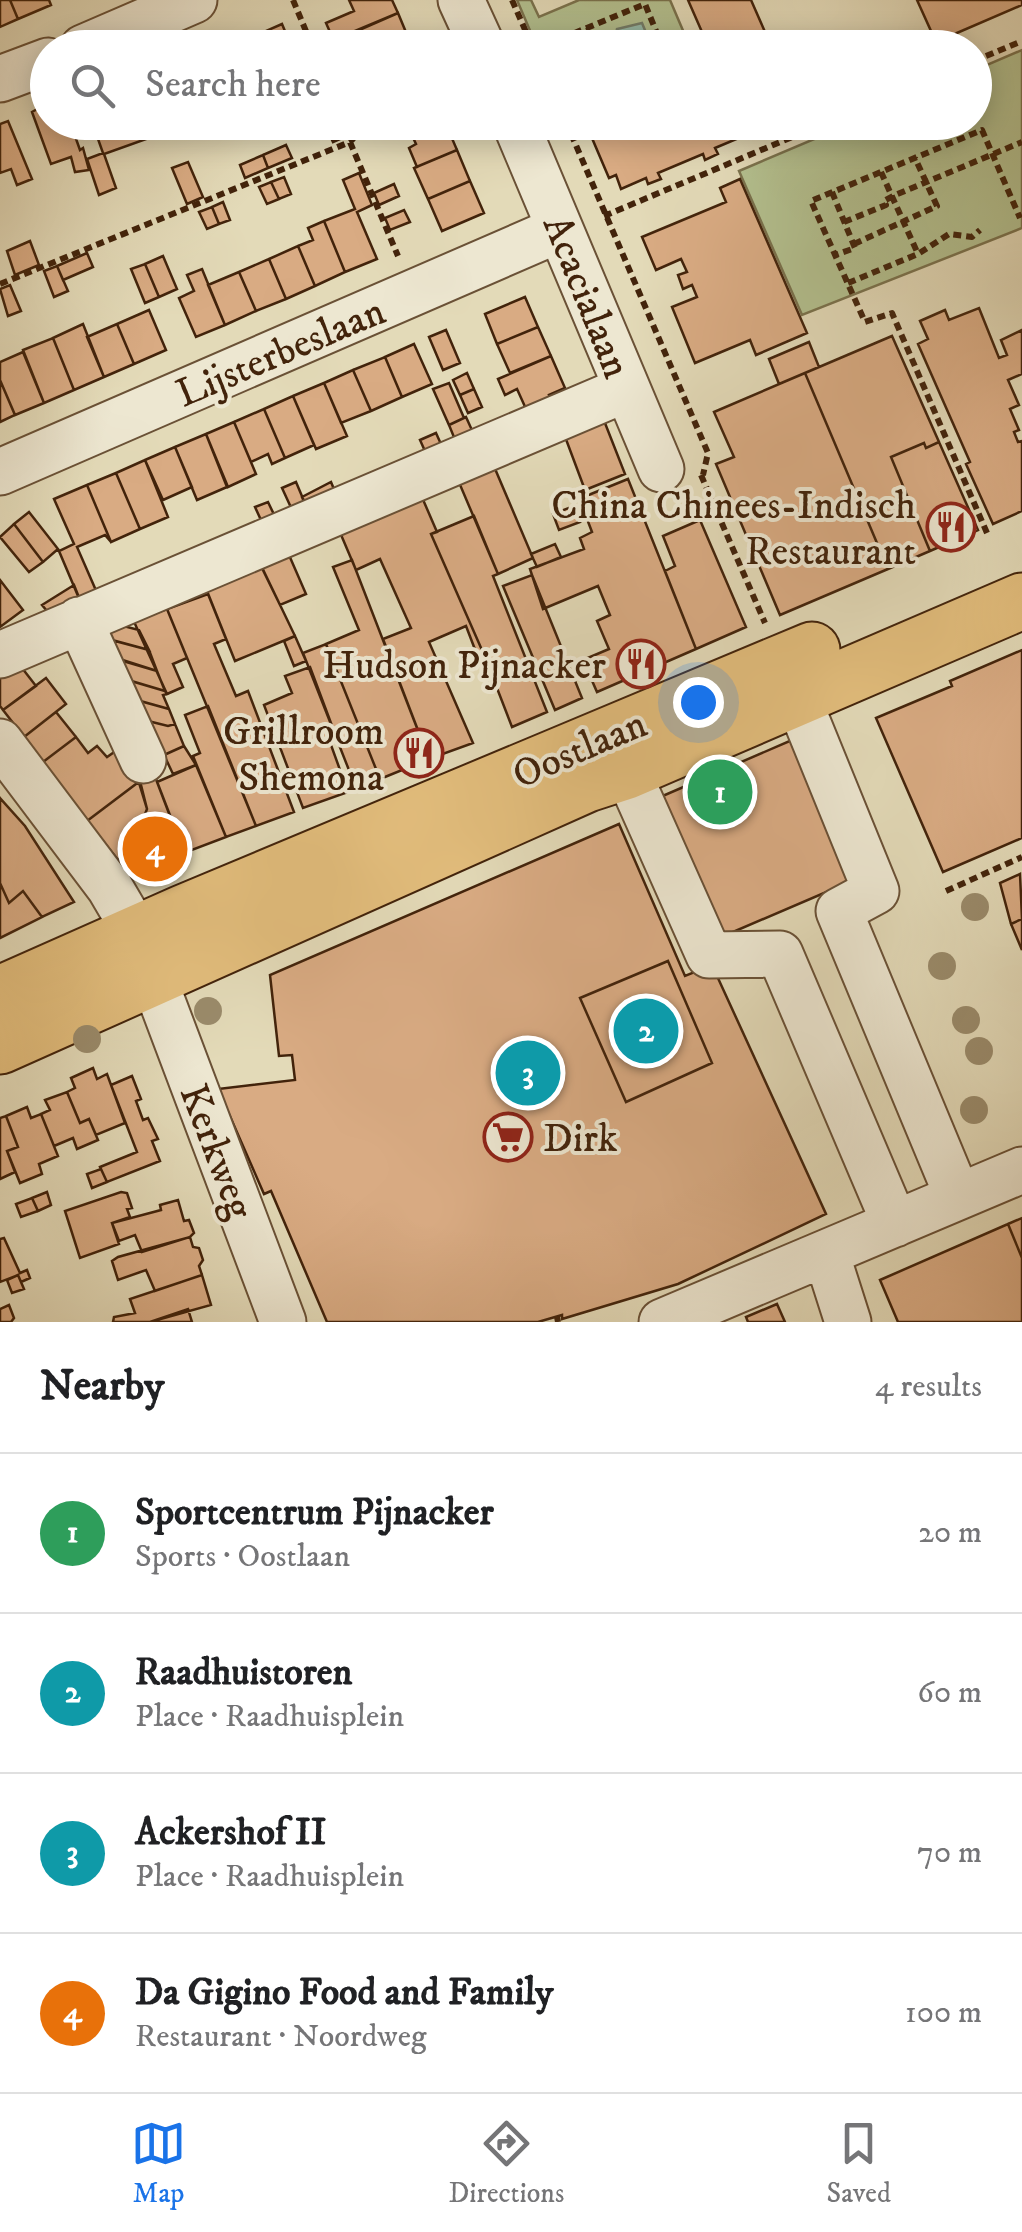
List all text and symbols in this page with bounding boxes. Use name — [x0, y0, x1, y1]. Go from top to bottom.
search box — [30, 30, 992, 140]
icon: search — [65, 58, 120, 113]
text: Search here — [145, 61, 321, 109]
street label: Acacialaan — [530, 208, 640, 386]
street label: Lijsterbeslaan — [169, 287, 393, 420]
place label: China Chinees-Indisch Restaurant — [551, 482, 916, 578]
restaurant icon: China Chinees-Indisch Restaurant — [925, 501, 977, 553]
restaurant icon: Hudson Pijnacker — [615, 638, 667, 690]
place label: Hudson Pijnacker — [322, 642, 606, 692]
your location — [673, 677, 724, 728]
street label: Oostlaan — [506, 700, 655, 801]
place label: Grillroom Shemona — [223, 708, 384, 804]
restaurant icon: Grillroom Shemona — [393, 727, 445, 779]
pin: 1 — [688, 754, 752, 830]
pin: 4 — [122, 812, 188, 886]
pin: 2 — [614, 994, 678, 1068]
pin: 3 — [496, 1036, 560, 1110]
street label: Kerkweg — [167, 1078, 264, 1227]
supermarket icon: Dirk — [482, 1111, 534, 1163]
place label: Dirk — [543, 1115, 618, 1165]
text: Nearby — [40, 1361, 164, 1413]
text: 4 results — [875, 1367, 982, 1407]
text: Sportcentrum Pijnacker — [135, 1489, 494, 1537]
text: 1 — [67, 1513, 78, 1553]
text: 20 m — [918, 1513, 982, 1553]
text: Sports · Oostlaan — [135, 1537, 350, 1577]
text: Raadhuistoren — [135, 1649, 352, 1697]
text: 2 — [65, 1673, 80, 1713]
text: 60 m — [917, 1673, 982, 1713]
text: Place · Raadhuisplein — [135, 1697, 404, 1737]
text: Ackershof II — [135, 1809, 326, 1857]
text: 3 — [67, 1833, 78, 1873]
text: 70 m — [917, 1833, 982, 1873]
text: Place · Raadhuisplein — [135, 1857, 404, 1897]
text: Da Gigino Food and Family — [135, 1969, 553, 2017]
text: 4 — [63, 1993, 82, 2033]
text: 100 m — [905, 1993, 982, 2033]
text: Restaurant · Noordweg — [135, 2017, 427, 2057]
tab: Map — [131, 2116, 186, 2211]
tab: Directions — [448, 2116, 564, 2211]
tab: Saved — [827, 2116, 891, 2211]

